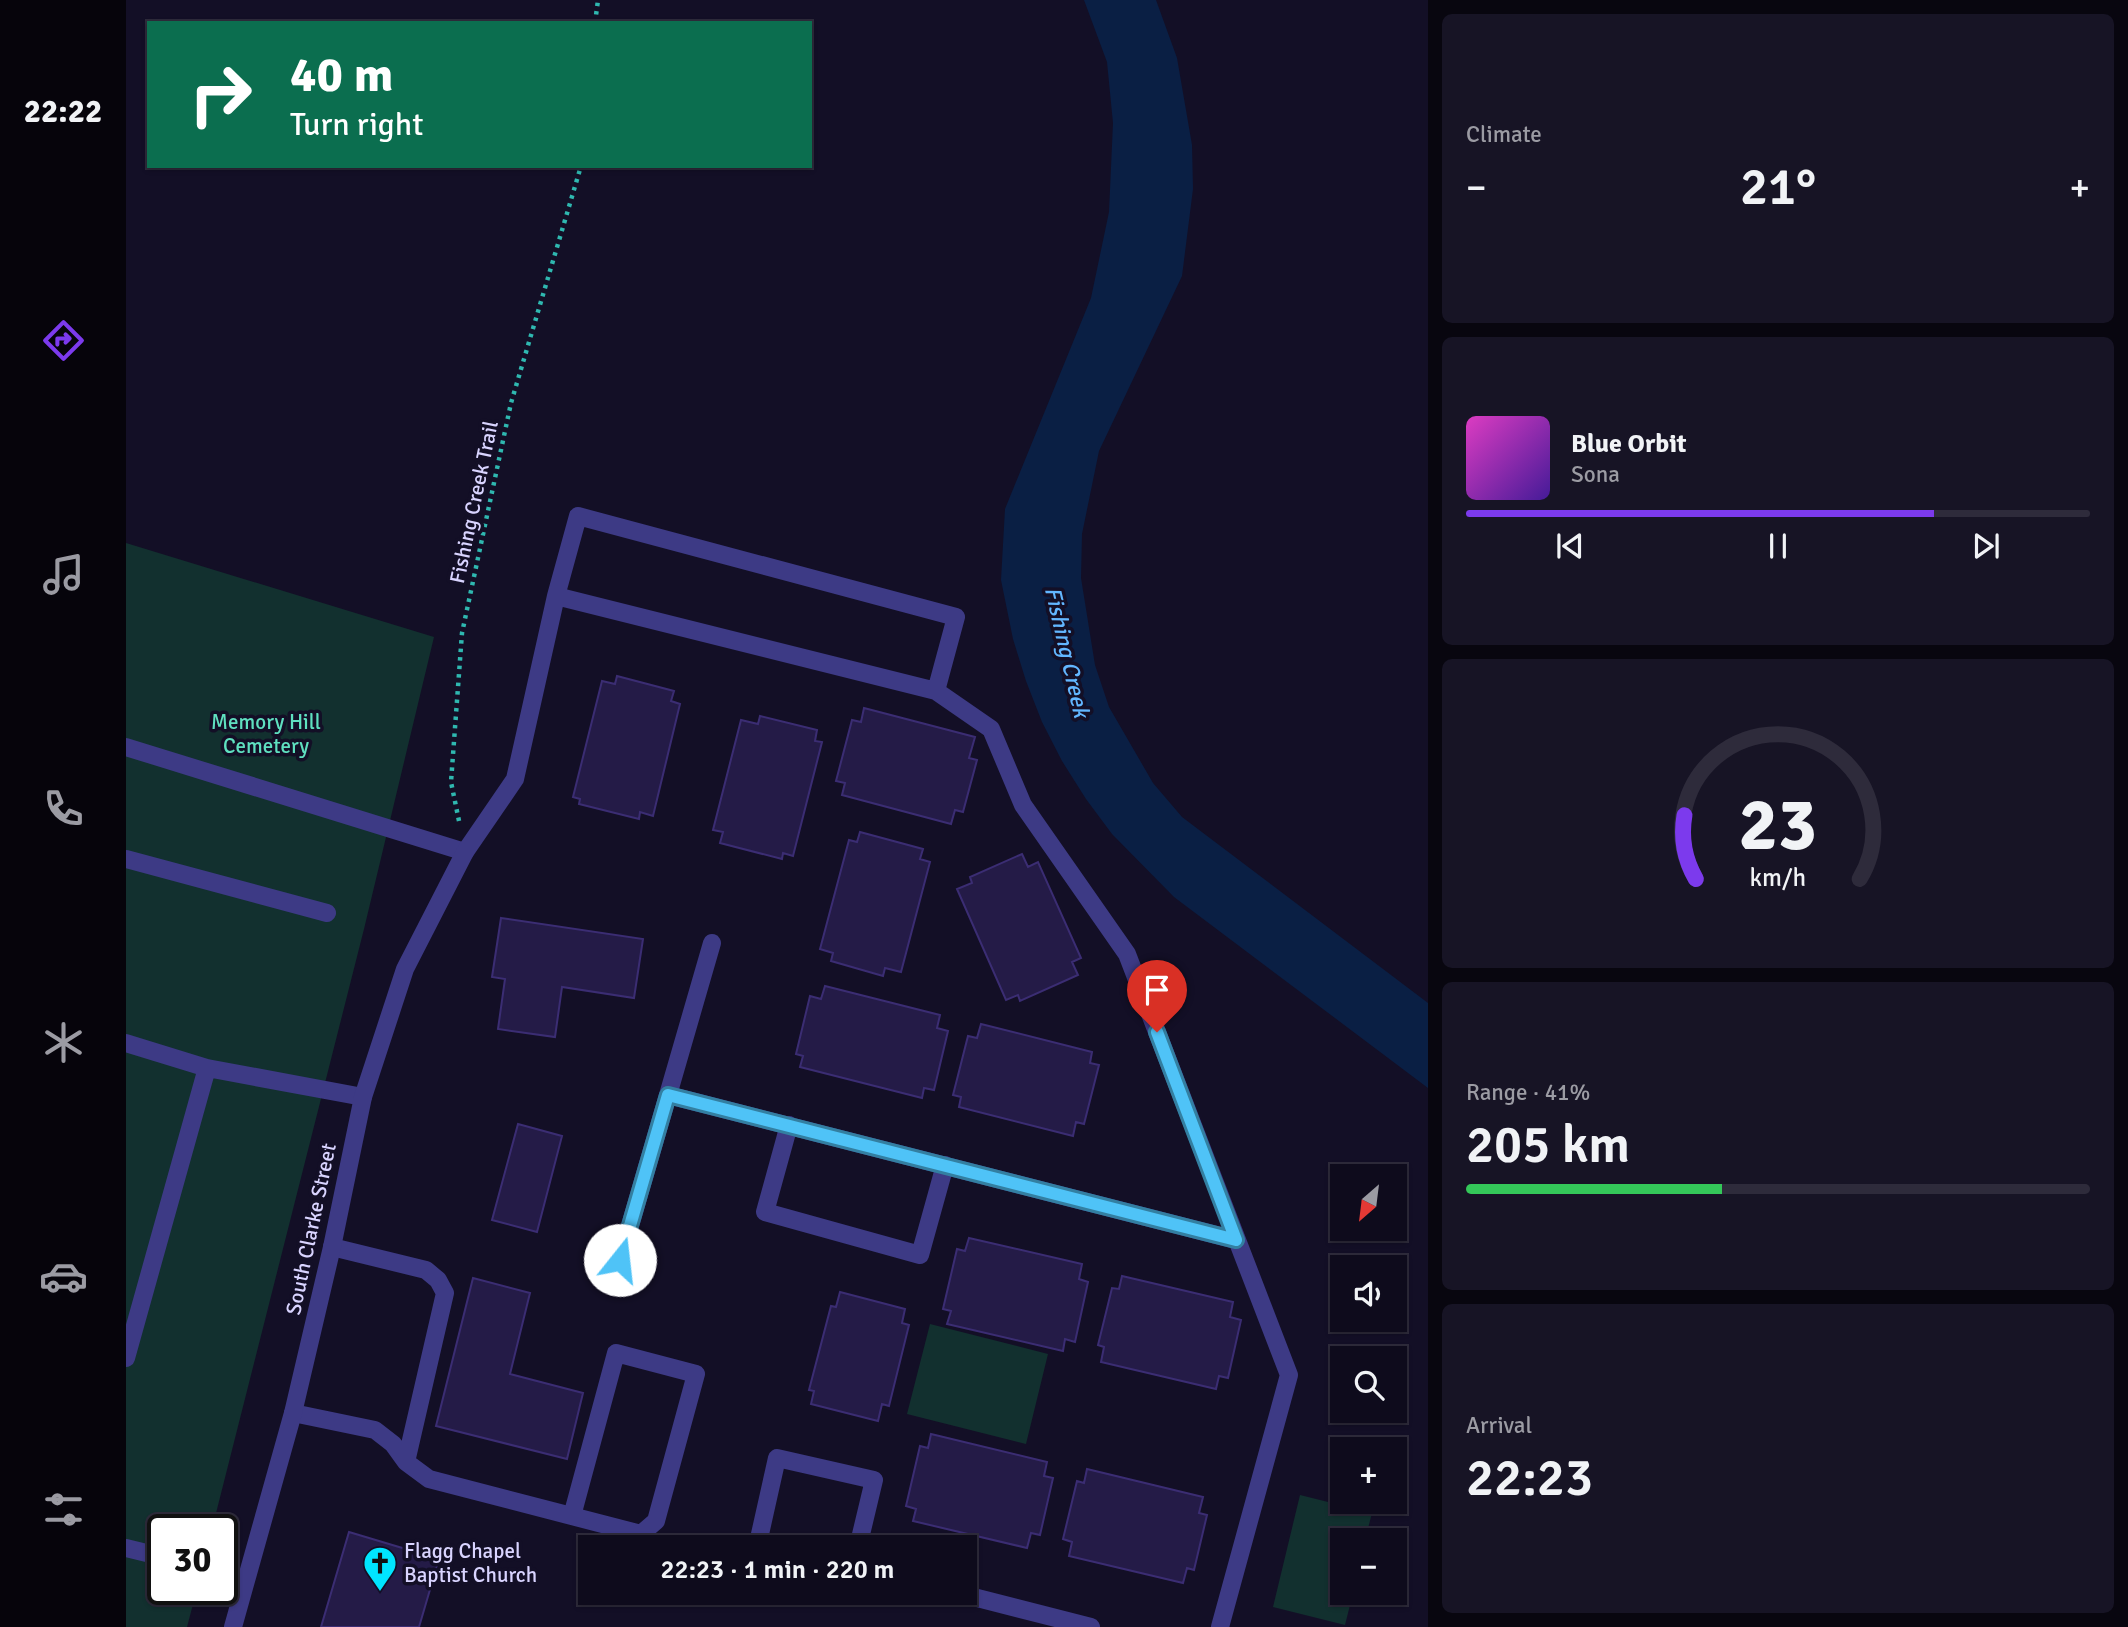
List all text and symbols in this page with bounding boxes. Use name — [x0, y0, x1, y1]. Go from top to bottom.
text: 40 m — [290, 45, 393, 105]
icon: right — [175, 49, 266, 140]
text: 22:22 — [24, 92, 102, 131]
text: Turn right — [290, 105, 423, 144]
text: Climate — [1466, 120, 1542, 149]
text: 21° — [1740, 155, 1816, 219]
text: − — [1466, 164, 1487, 211]
text: + — [2069, 164, 2090, 211]
icon: directions — [39, 316, 88, 365]
street label: Fishing Creek Trail — [444, 418, 504, 586]
text: Blue Orbit — [1571, 428, 1687, 460]
text: Sona — [1571, 460, 1620, 489]
icon: previous — [1551, 527, 1589, 565]
icon: pause — [1759, 527, 1797, 565]
icon: next — [1967, 527, 2005, 565]
icon: music — [39, 550, 88, 599]
water label: Fishing Creek — [1038, 584, 1097, 723]
park label: Memory Hill Cemetery — [211, 709, 321, 759]
text: 23 — [1739, 782, 1817, 871]
icon: phone — [39, 784, 88, 833]
text: km/h — [1750, 862, 1806, 893]
pin — [1127, 960, 1187, 1032]
icon: arrive — [1138, 971, 1176, 1009]
icon: climate — [39, 1018, 88, 1067]
text: Range · 41% — [1466, 1078, 1590, 1107]
text: 205 km — [1466, 1113, 1630, 1177]
street label: South Clarke Street — [280, 1141, 342, 1317]
north arrow — [1330, 1164, 1407, 1241]
map controls — [1330, 1164, 1407, 1605]
position arrow — [583, 1223, 657, 1297]
icon: car — [39, 1252, 88, 1301]
button: sound — [1330, 1255, 1407, 1332]
button: search — [1330, 1346, 1407, 1423]
text: Arrival — [1466, 1411, 1532, 1440]
button: + — [1330, 1437, 1407, 1514]
text: 22:23 — [1466, 1446, 1593, 1510]
icon: filters — [39, 1485, 88, 1534]
speed limit sign: 30 — [147, 1514, 238, 1605]
button: − — [1330, 1528, 1407, 1605]
place label: Flagg Chapel Baptist Church — [404, 1538, 537, 1588]
church icon: Flagg Chapel Baptist Church — [361, 1544, 399, 1593]
text: 22:23 · 1 min · 220 m — [661, 1554, 894, 1586]

